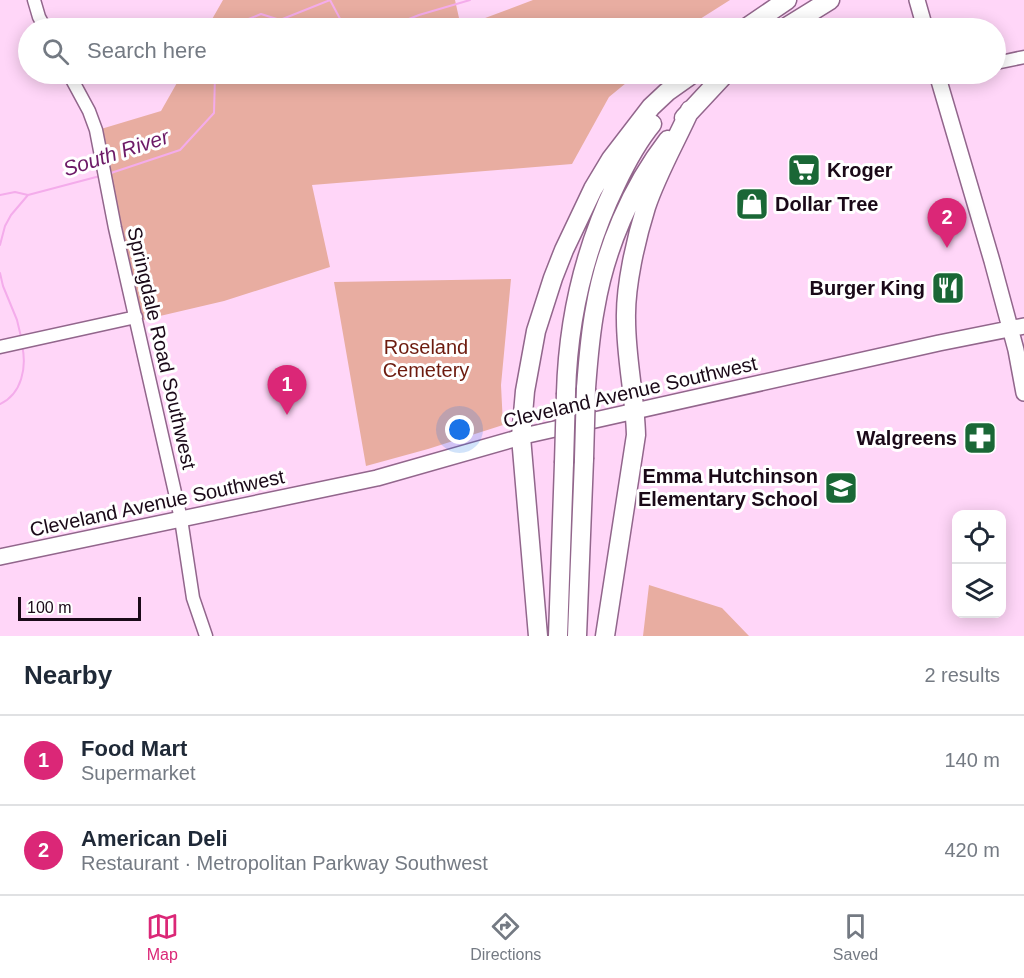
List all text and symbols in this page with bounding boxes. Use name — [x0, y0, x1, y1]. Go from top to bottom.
search box — [18, 18, 1006, 84]
icon: search — [39, 35, 72, 68]
text: Search here — [87, 38, 207, 63]
water label: South River — [60, 124, 173, 180]
supermarket icon: Kroger — [786, 152, 822, 188]
place label: Kroger — [827, 159, 893, 181]
shop icon: Dollar Tree — [734, 186, 770, 222]
place label: Dollar Tree — [775, 193, 878, 215]
pin: 2 — [928, 198, 966, 248]
street label: Springdale Road Southwest — [123, 225, 201, 472]
restaurant icon: Burger King — [930, 270, 966, 306]
place label: Burger King — [809, 277, 925, 299]
park label: Roseland Cemetery — [383, 336, 469, 381]
street label: Cleveland Avenue Southwest — [501, 352, 759, 432]
pin: 1 — [268, 366, 306, 415]
your location — [445, 415, 474, 444]
pharmacy icon: Walgreens — [962, 420, 998, 456]
place label: Walgreens — [857, 427, 957, 449]
street label: Cleveland Avenue Southwest — [28, 465, 287, 541]
place label: Emma Hutchinson Elementary School — [638, 465, 818, 510]
school or university icon: Emma Hutchinson Elementary School — [823, 470, 859, 506]
map controls — [952, 510, 1006, 618]
button: locate — [952, 510, 1006, 564]
button: layers — [952, 564, 1006, 618]
scale bar — [18, 594, 141, 622]
text: 100 m — [27, 599, 71, 616]
text: Nearby — [24, 660, 112, 690]
text: 2 results — [924, 664, 1000, 686]
text: Food Mart — [81, 736, 187, 761]
text: 1 — [38, 749, 49, 771]
text: 140 m — [944, 749, 1000, 771]
text: Supermarket — [81, 762, 196, 784]
text: American Deli — [81, 826, 228, 851]
text: 2 — [38, 839, 49, 861]
text: 420 m — [944, 839, 1000, 861]
text: Restaurant · Metropolitan Parkway Southwest — [81, 852, 488, 874]
tab: Map — [146, 910, 179, 964]
tab: Directions — [470, 910, 541, 964]
tab: Saved — [833, 910, 878, 964]

